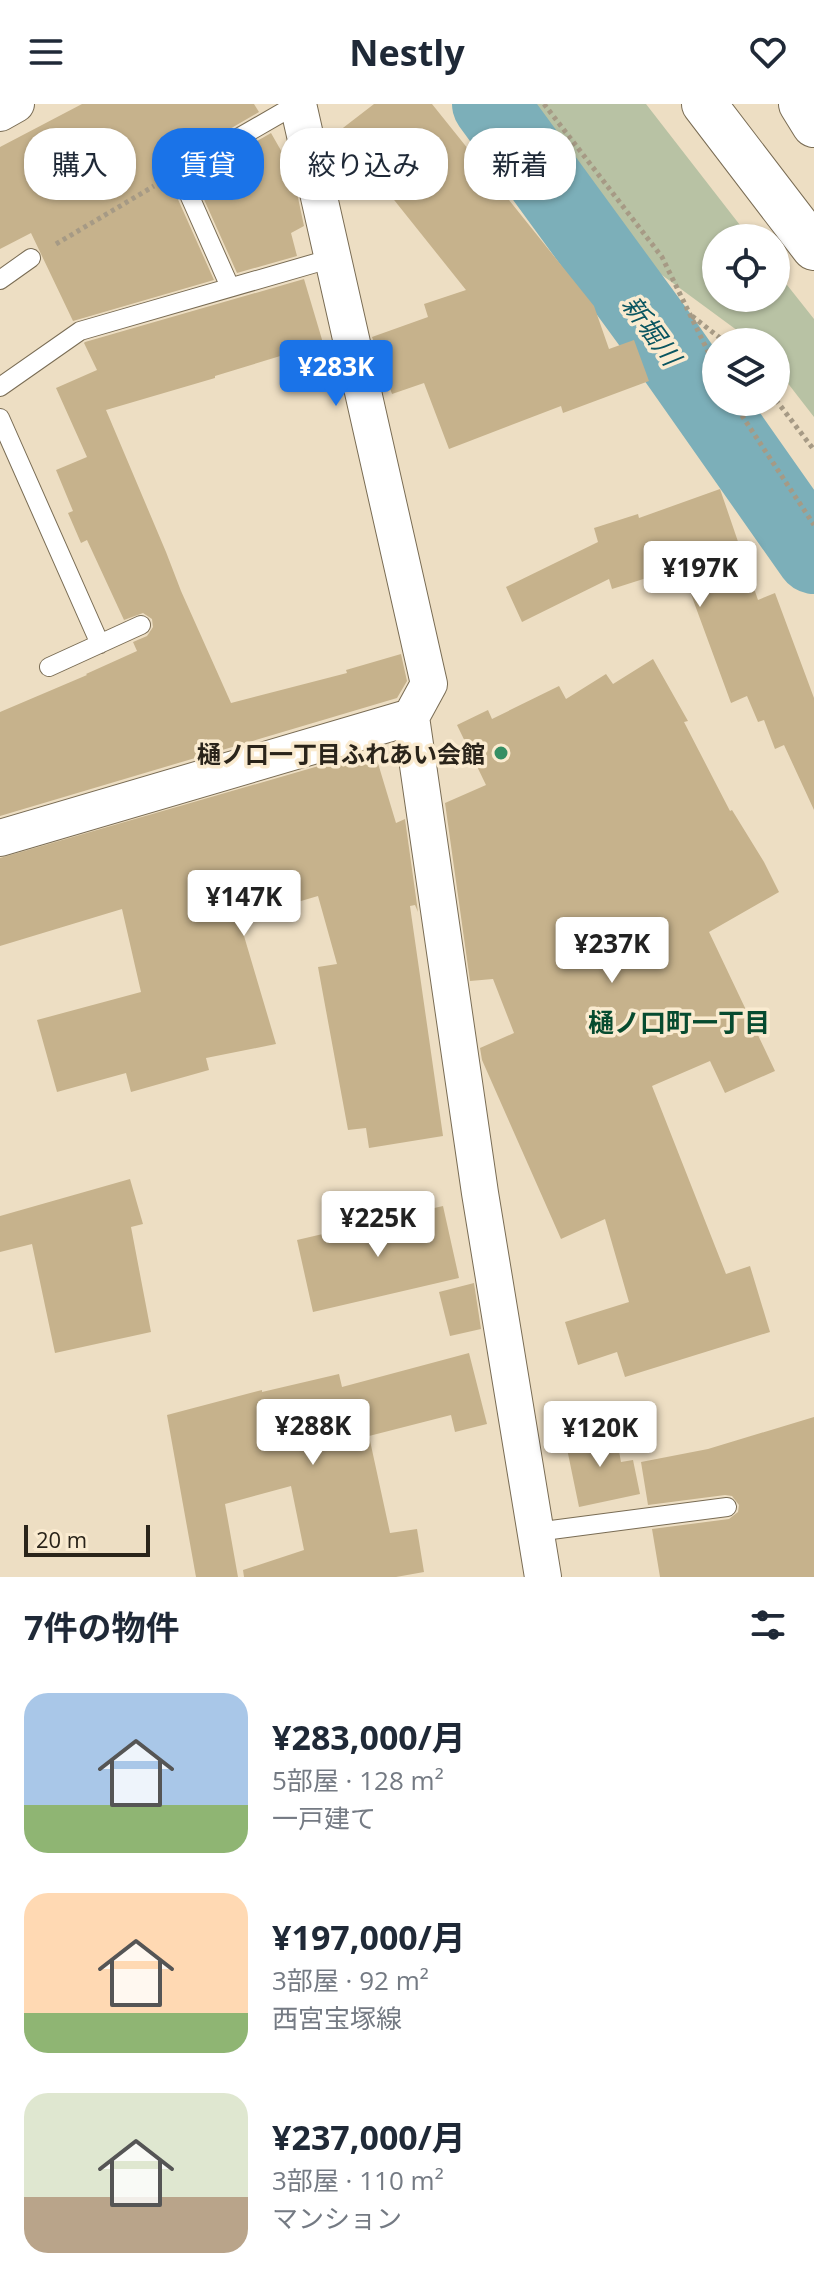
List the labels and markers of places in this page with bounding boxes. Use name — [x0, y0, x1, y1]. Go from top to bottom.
pin: ¥283K — [280, 340, 392, 408]
pin: ¥197K — [644, 541, 756, 609]
place label: 樋ノ口一丁目ふれあい会館 — [197, 737, 485, 770]
marker: 樋ノ口一丁目ふれあい会館 — [492, 744, 510, 762]
pin: ¥147K — [188, 870, 300, 938]
pin: ¥237K — [556, 917, 668, 985]
pin: ¥225K — [322, 1191, 434, 1259]
pin: ¥288K — [257, 1399, 369, 1467]
pin: ¥120K — [544, 1401, 656, 1469]

